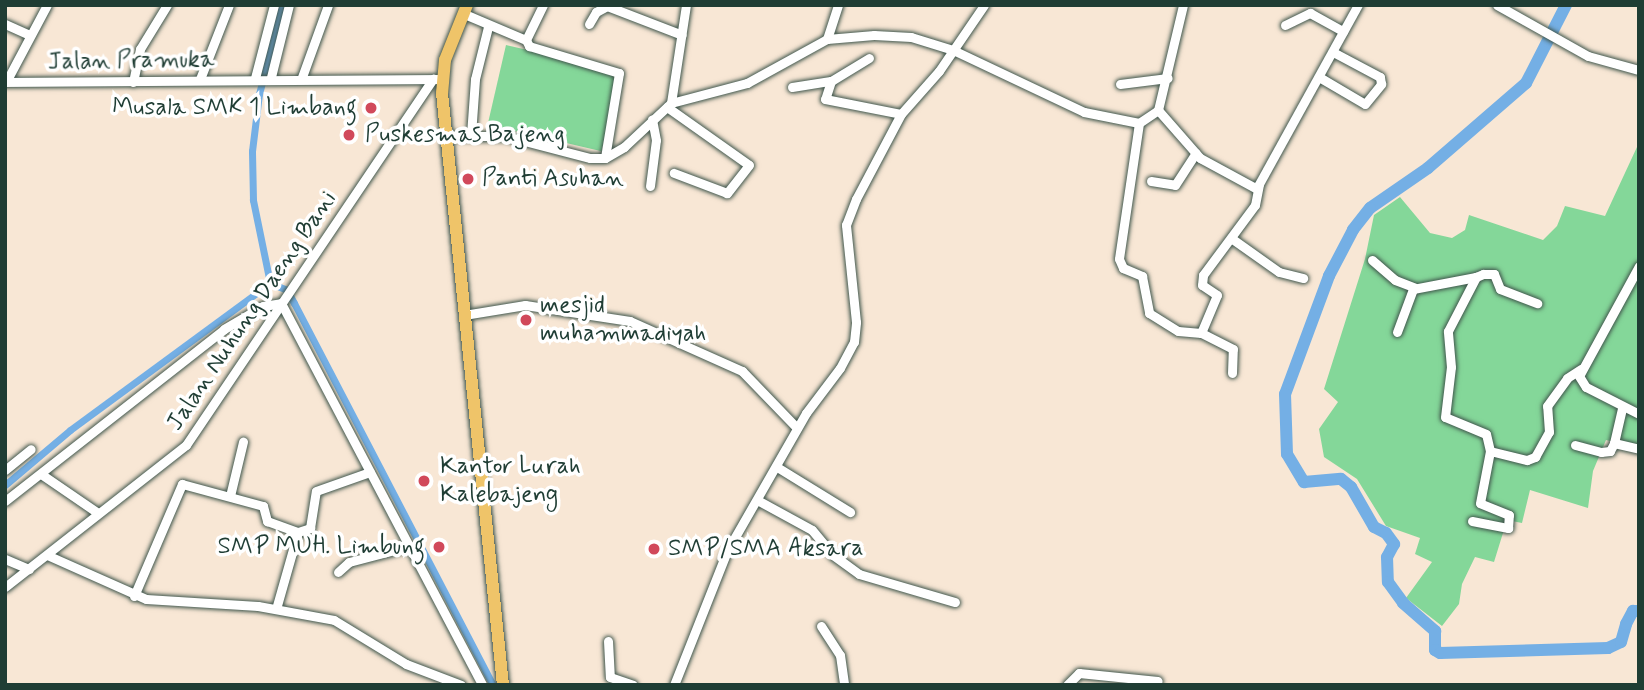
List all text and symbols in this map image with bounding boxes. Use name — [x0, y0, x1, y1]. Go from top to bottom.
street label: Jalan Pramuka — [47, 45, 215, 77]
place label: Musala SMK 1 Limbang — [112, 94, 357, 122]
marker: Musala SMK 1 Limbang — [363, 100, 379, 116]
place label: Puskesmas Bajeng — [365, 121, 565, 149]
marker: Puskesmas Bajeng — [339, 125, 359, 145]
place label: Panti Asuhan — [482, 165, 624, 193]
marker: Panti Asuhan — [460, 171, 476, 187]
street label: Jalan Nuhung Daeng Bani — [164, 190, 340, 432]
place label: mesjid muhammadiyah — [540, 292, 706, 348]
marker: mesjid muhammadiyah — [518, 312, 534, 328]
place label: Kantor Lurah Kalebajeng — [440, 453, 576, 509]
marker: Kantor Lurah Kalebajeng — [414, 471, 434, 491]
place label: SMP MUH. Limbung — [218, 533, 425, 561]
place label: SMP/SMA Aksara — [668, 535, 863, 563]
marker: SMP MUH. Limbung — [431, 539, 447, 555]
marker: SMP/SMA Aksara — [646, 541, 662, 557]

